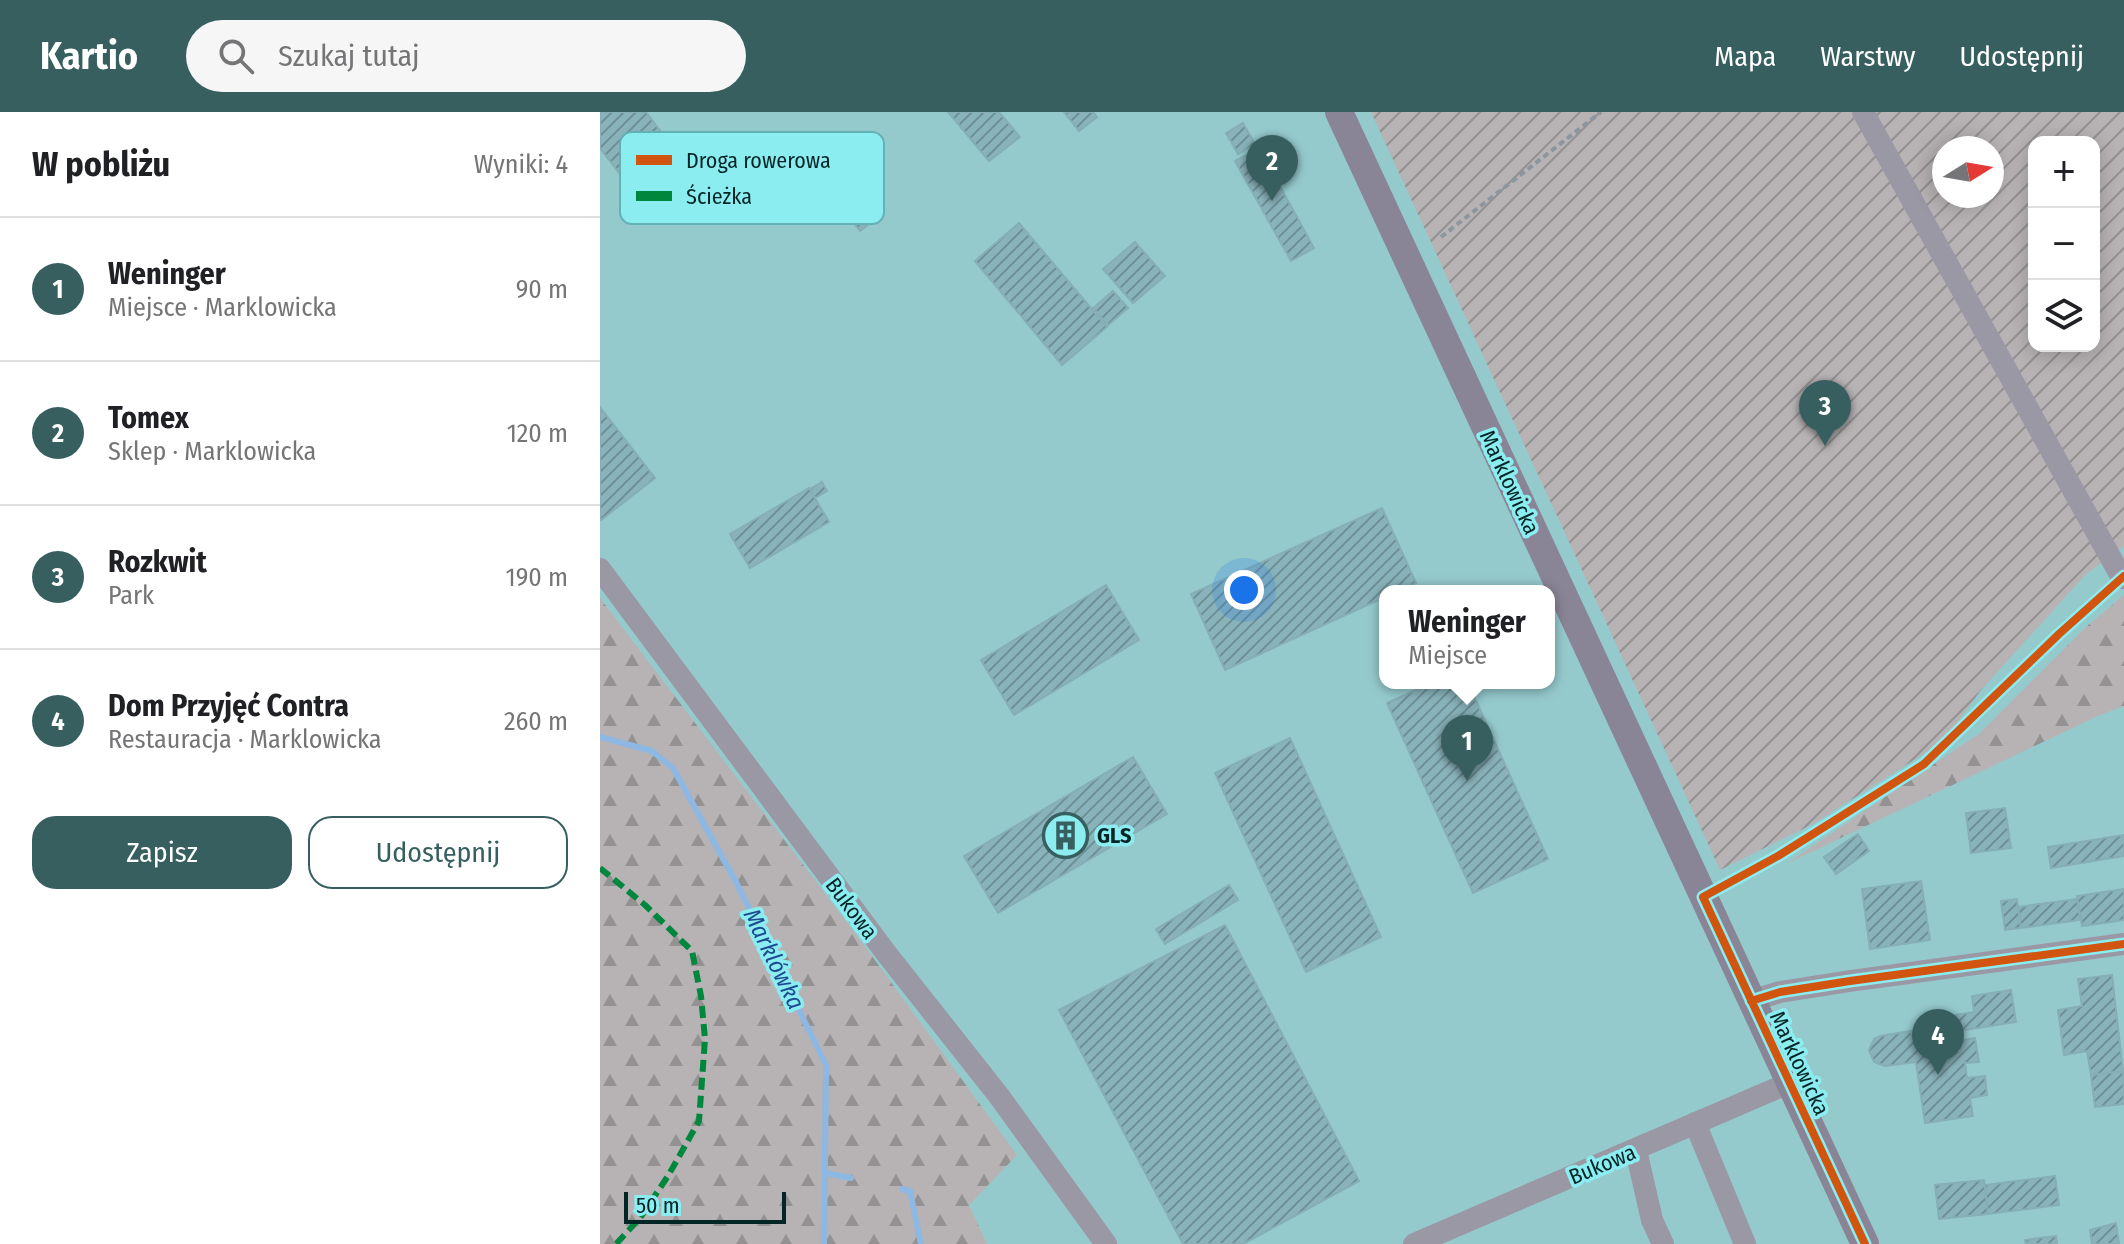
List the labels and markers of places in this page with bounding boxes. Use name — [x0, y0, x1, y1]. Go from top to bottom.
pin: 2 — [1246, 135, 1298, 201]
pin: 3 — [1799, 380, 1851, 446]
pin: 1 — [1441, 715, 1493, 781]
building icon: GLS — [1042, 811, 1090, 859]
place label: GLS — [1097, 822, 1131, 849]
pin: 4 — [1912, 1009, 1964, 1075]

